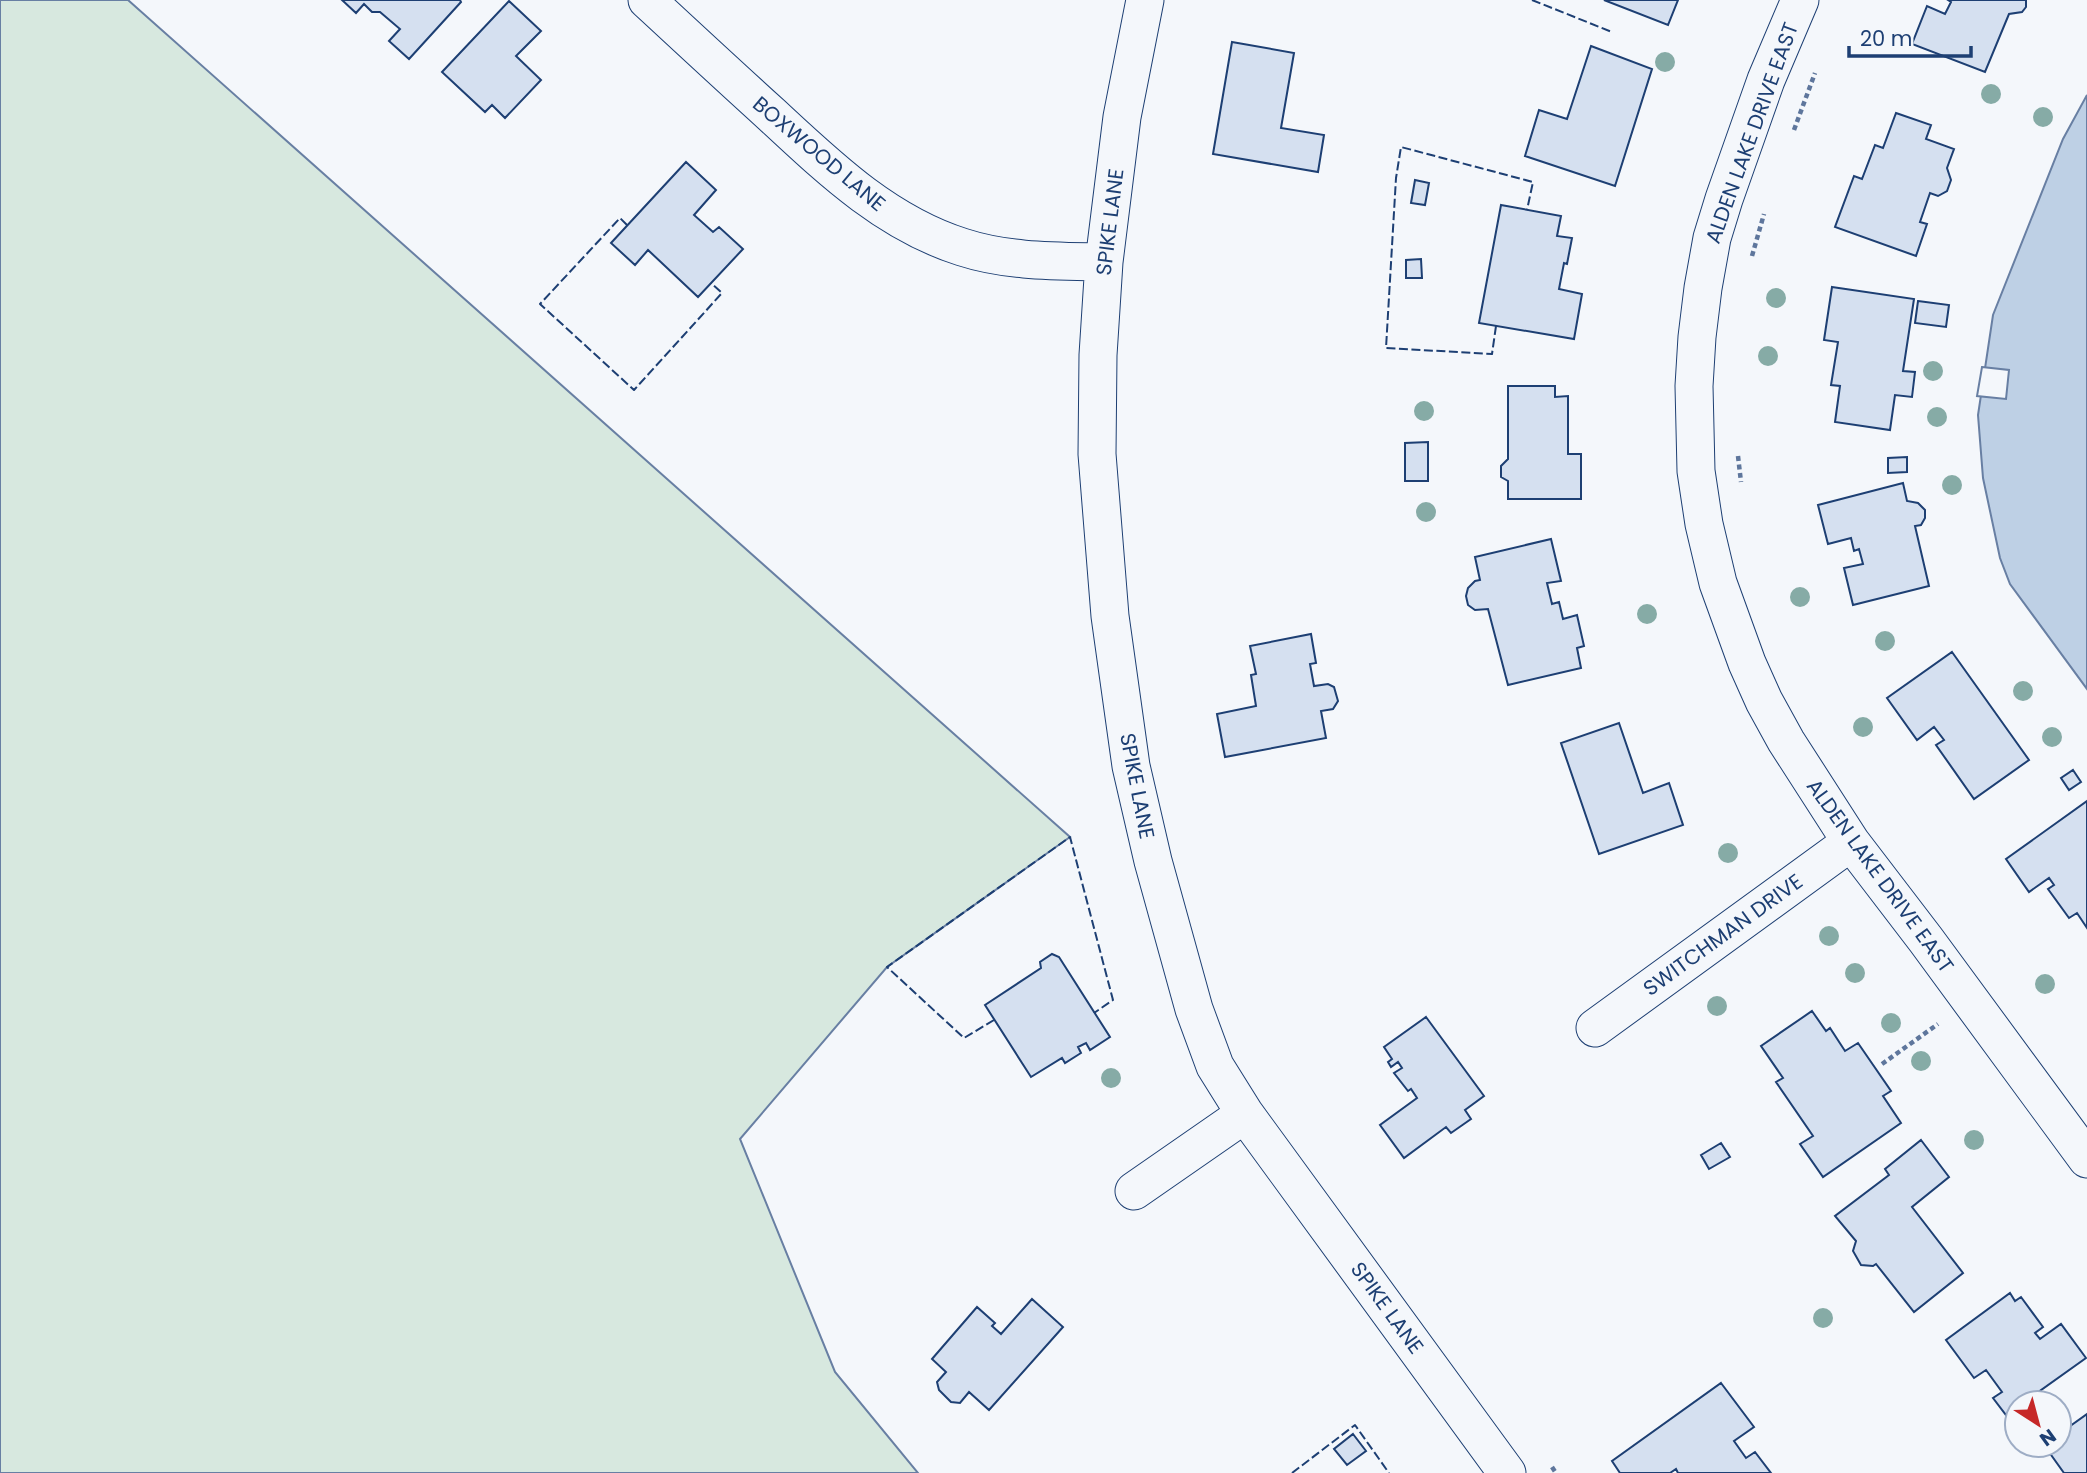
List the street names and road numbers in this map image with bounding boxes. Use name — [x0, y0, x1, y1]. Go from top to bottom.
street label: ALDEN LAKE DRIVE EAST — [1698, 18, 1805, 247]
street label: BOXWOOD LANE — [747, 89, 892, 218]
street label: SPIKE LANE — [1089, 167, 1130, 277]
street label: SPIKE LANE — [1113, 730, 1162, 841]
street label: ALDEN LAKE DRIVE EAST — [1800, 773, 1961, 979]
street label: SWITCHMAN DRIVE — [1637, 867, 1808, 1002]
street label: SPIKE LANE — [1344, 1256, 1431, 1360]

